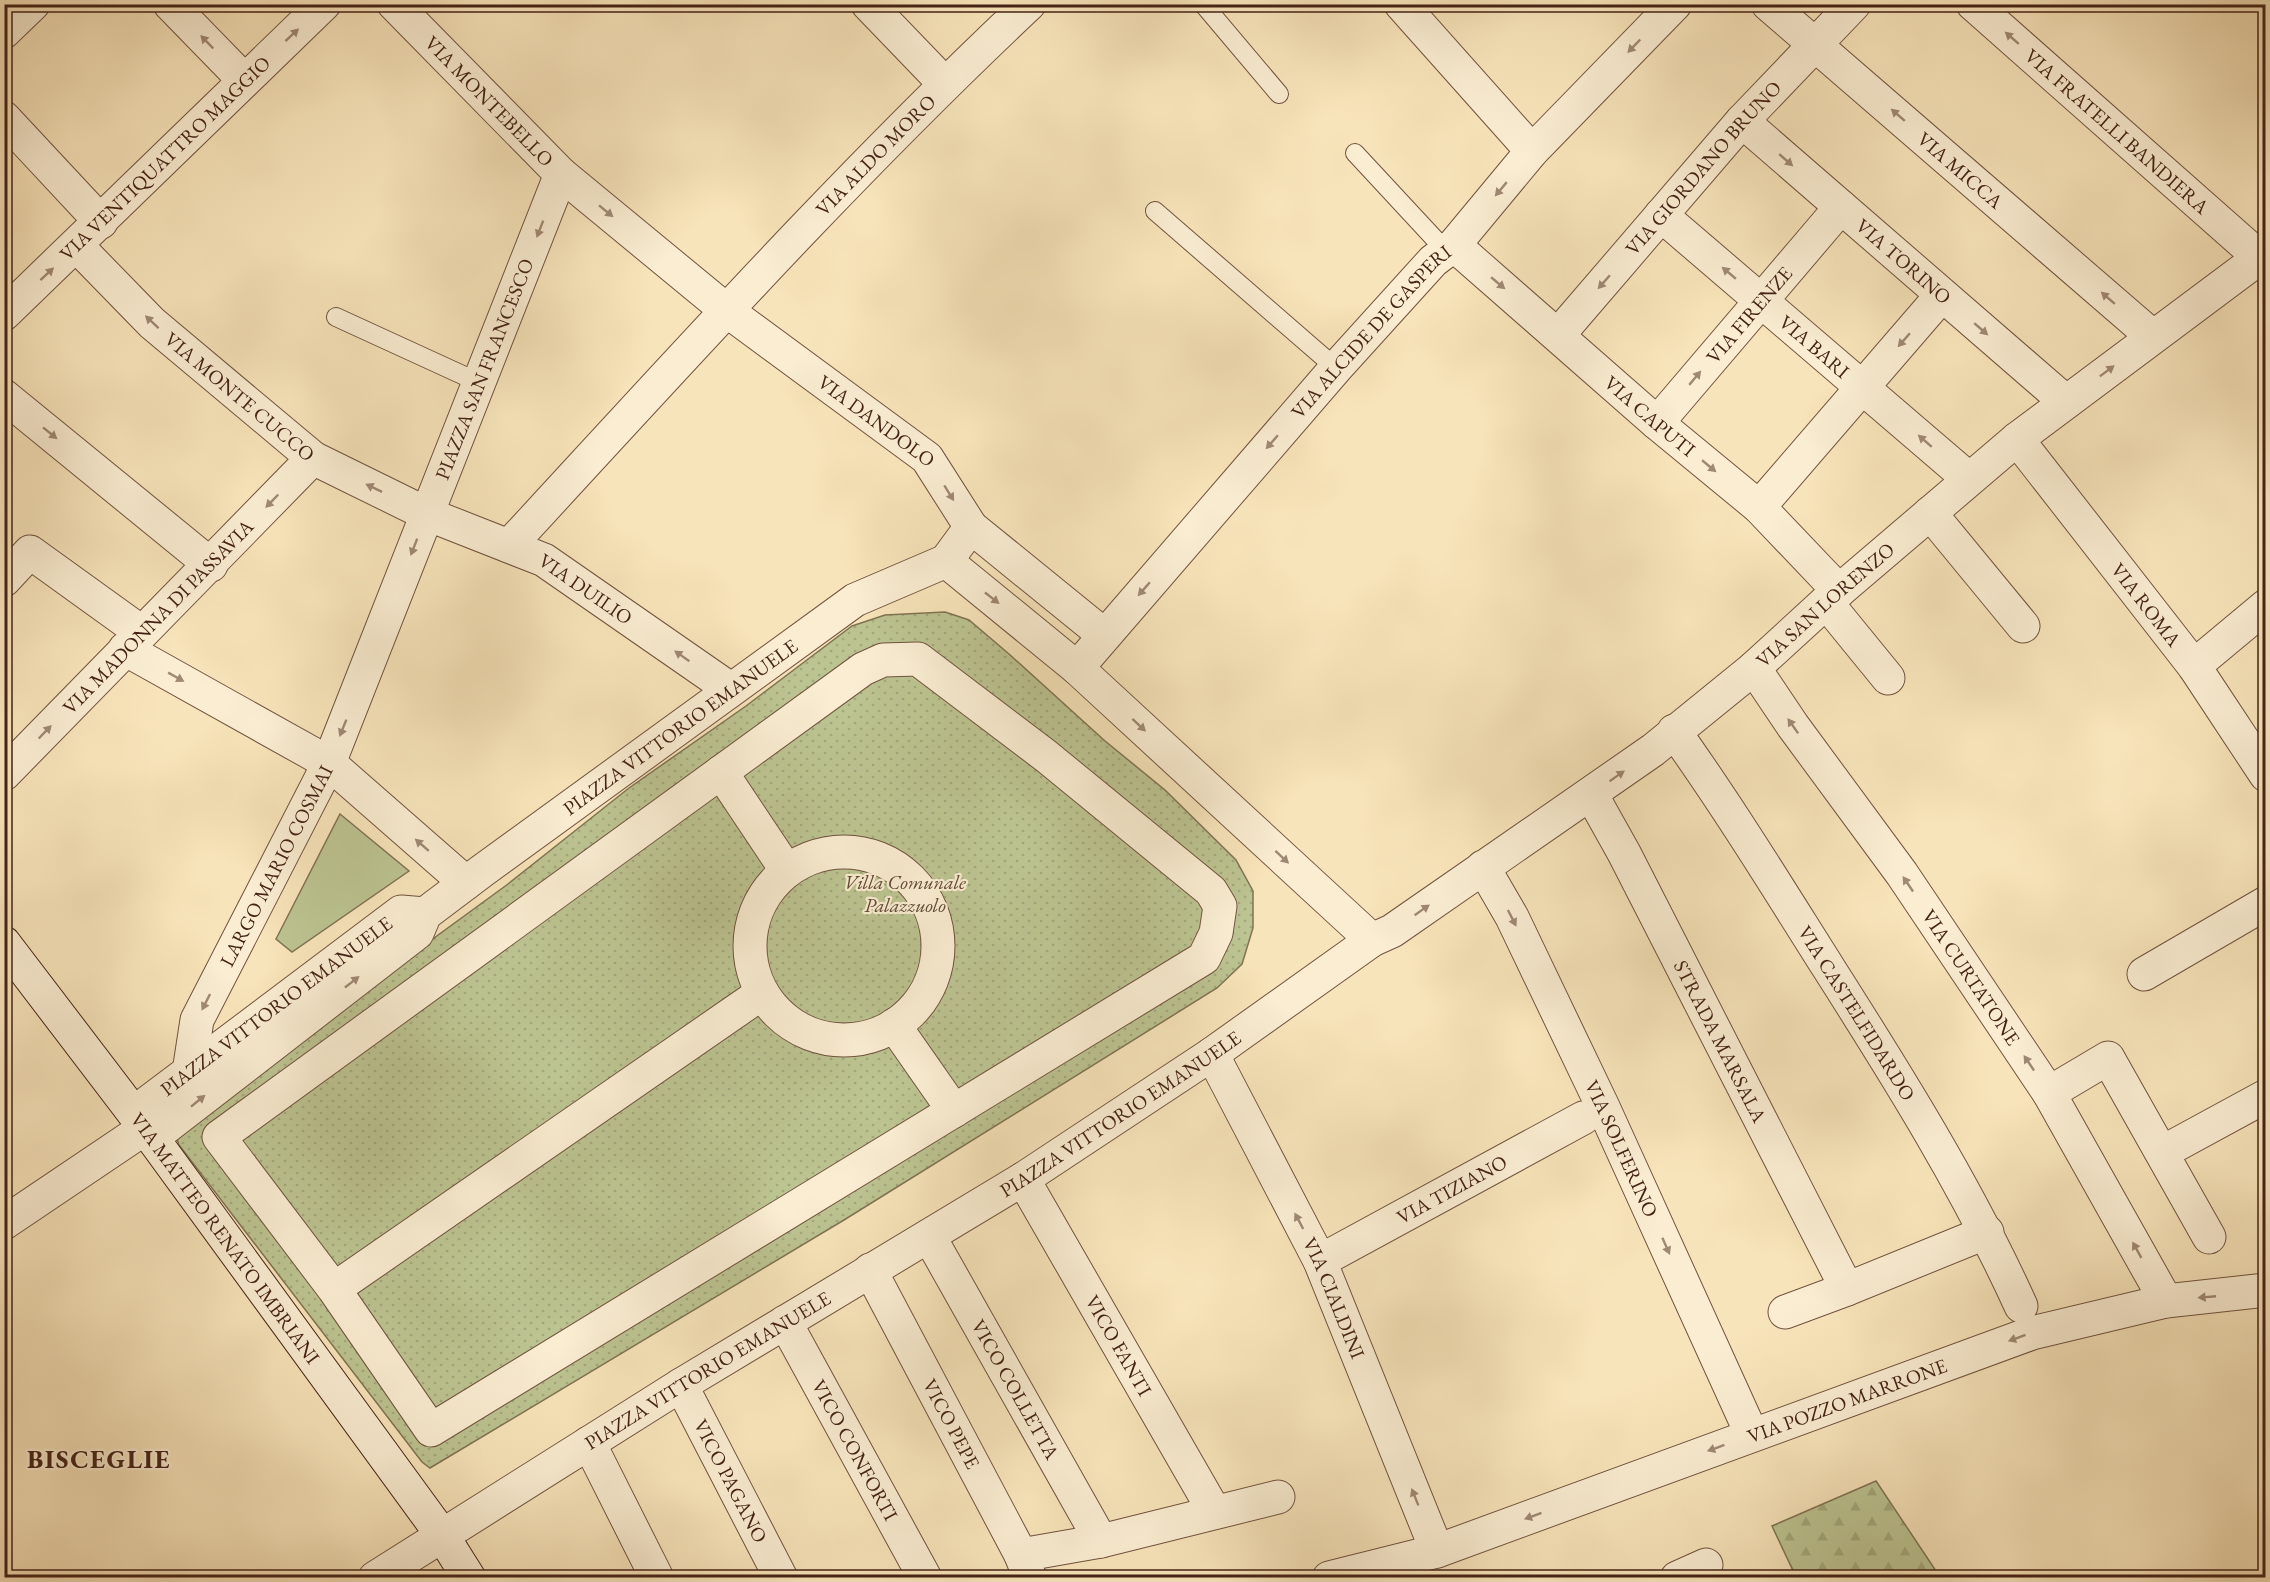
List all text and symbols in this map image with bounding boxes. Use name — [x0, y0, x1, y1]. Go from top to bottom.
one-way arrow — [284, 28, 299, 42]
street label: VIA MONTEBELLO — [419, 30, 559, 172]
one-way arrow — [2004, 31, 2019, 45]
one-way arrow — [200, 35, 214, 50]
one-way arrow — [1627, 39, 1641, 53]
street label: VIA FRATELLI BANDIERA — [2019, 43, 2215, 220]
street label: VIA VENTIQUATTRO MAGGIO — [54, 50, 276, 266]
street label: VIA GIORDANO BRUNO — [1619, 75, 1787, 261]
street label: VIA ALDO MORO — [810, 89, 941, 221]
one-way arrow — [1891, 109, 1906, 122]
street label: VIA MICCA — [1912, 126, 2009, 214]
one-way arrow — [1778, 153, 1793, 166]
one-way arrow — [1494, 181, 1507, 197]
one-way arrow — [598, 205, 614, 218]
street label: VIA TORINO — [1850, 213, 1957, 310]
one-way arrow — [534, 220, 544, 238]
street label: VIA ALCIDE DE GASPERI — [1285, 239, 1457, 424]
street label: PIAZZA SAN FRANCESCO — [429, 254, 540, 484]
street label: VIA FIRENZE — [1700, 261, 1798, 369]
one-way arrow — [1721, 266, 1737, 279]
one-way arrow — [40, 267, 55, 281]
one-way arrow — [1598, 274, 1611, 289]
one-way arrow — [1490, 276, 1505, 289]
one-way arrow — [2101, 292, 2116, 305]
street label: VIA BARI — [1774, 309, 1855, 384]
one-way arrow — [145, 315, 160, 329]
one-way arrow — [1973, 322, 1988, 335]
street label: VIA MONTE CUCCO — [159, 326, 320, 467]
one-way arrow — [1898, 332, 1911, 347]
one-way arrow — [2099, 364, 2115, 377]
street label: VIA DANDOLO — [813, 369, 940, 473]
street label: VIA CAPUTI — [1599, 370, 1701, 462]
one-way arrow — [1688, 371, 1701, 386]
one-way arrow — [42, 426, 57, 439]
one-way arrow — [1266, 434, 1279, 449]
one-way arrow — [1917, 434, 1933, 447]
one-way arrow — [1701, 459, 1717, 472]
one-way arrow — [366, 484, 383, 493]
one-way arrow — [943, 485, 954, 501]
one-way arrow — [265, 493, 279, 508]
street label: VIA MADONNA DI PASSAVIA — [57, 514, 259, 720]
street label: VIA SAN LORENZO — [1750, 536, 1900, 673]
one-way arrow — [409, 538, 418, 556]
street label: VIA DUILIO — [534, 547, 638, 630]
street label: VIA ROMA — [2105, 557, 2187, 652]
one-way arrow — [1138, 581, 1151, 596]
one-way arrow — [984, 591, 999, 603]
street label: PIAZZA VITTORIO EMANUELE — [558, 633, 803, 821]
one-way arrow — [674, 650, 690, 662]
one-way arrow — [168, 672, 184, 683]
one-way arrow — [1131, 718, 1146, 731]
one-way arrow — [1787, 719, 1799, 735]
one-way arrow — [337, 720, 347, 738]
one-way arrow — [38, 724, 52, 739]
street label: LARGO MARIO COSMAI — [214, 760, 339, 971]
one-way arrow — [1609, 770, 1625, 782]
one-way arrow — [415, 839, 430, 852]
one-way arrow — [1275, 850, 1290, 864]
park label: Villa Comunale Palazzuolo — [844, 869, 966, 918]
one-way arrow — [1903, 875, 1914, 892]
one-way arrow — [1413, 904, 1429, 916]
street label: VIA CURTATONE — [1916, 904, 2026, 1050]
one-way arrow — [1507, 909, 1517, 926]
street label: PIAZZA VITTORIO EMANUELE — [155, 910, 397, 1102]
street label: VIA CASTELFIDARDO — [1792, 921, 1921, 1105]
street label: STRADA MARSALA — [1668, 956, 1773, 1127]
one-way arrow — [344, 976, 360, 988]
one-way arrow — [201, 994, 211, 1011]
street label: PIAZZA VITTORIO EMANUELE — [995, 1025, 1246, 1203]
one-way arrow — [2024, 1055, 2035, 1071]
street label: VIA SOLFERINO — [1579, 1076, 1664, 1221]
one-way arrow — [190, 1095, 206, 1108]
street label: VIA MATTEO RENATO IMBRIANI — [125, 1107, 326, 1369]
street label: VIA TIZIANO — [1392, 1149, 1512, 1230]
one-way arrow — [1294, 1212, 1304, 1229]
street label: VIA CIALDINI — [1297, 1233, 1371, 1363]
one-way arrow — [1661, 1238, 1671, 1256]
one-way arrow — [2132, 1242, 2143, 1258]
street label: PIAZZA VITTORIO EMANUELE — [580, 1285, 835, 1456]
street label: VICO FANTI — [1079, 1290, 1158, 1401]
one-way arrow — [2198, 1292, 2217, 1302]
street label: VICO COLLETTA — [966, 1315, 1065, 1464]
one-way arrow — [2008, 1334, 2026, 1344]
street label: VIA POZZO MARRONE — [1744, 1352, 1950, 1449]
street label: VICO PEPE — [917, 1374, 986, 1473]
street label: VICO CONFORTI — [806, 1375, 904, 1525]
street label: VICO PAGANO — [688, 1415, 773, 1547]
district label: BISCEGLIE — [27, 1442, 171, 1476]
one-way arrow — [1707, 1444, 1725, 1454]
one-way arrow — [1410, 1488, 1419, 1506]
one-way arrow — [1524, 1512, 1542, 1521]

